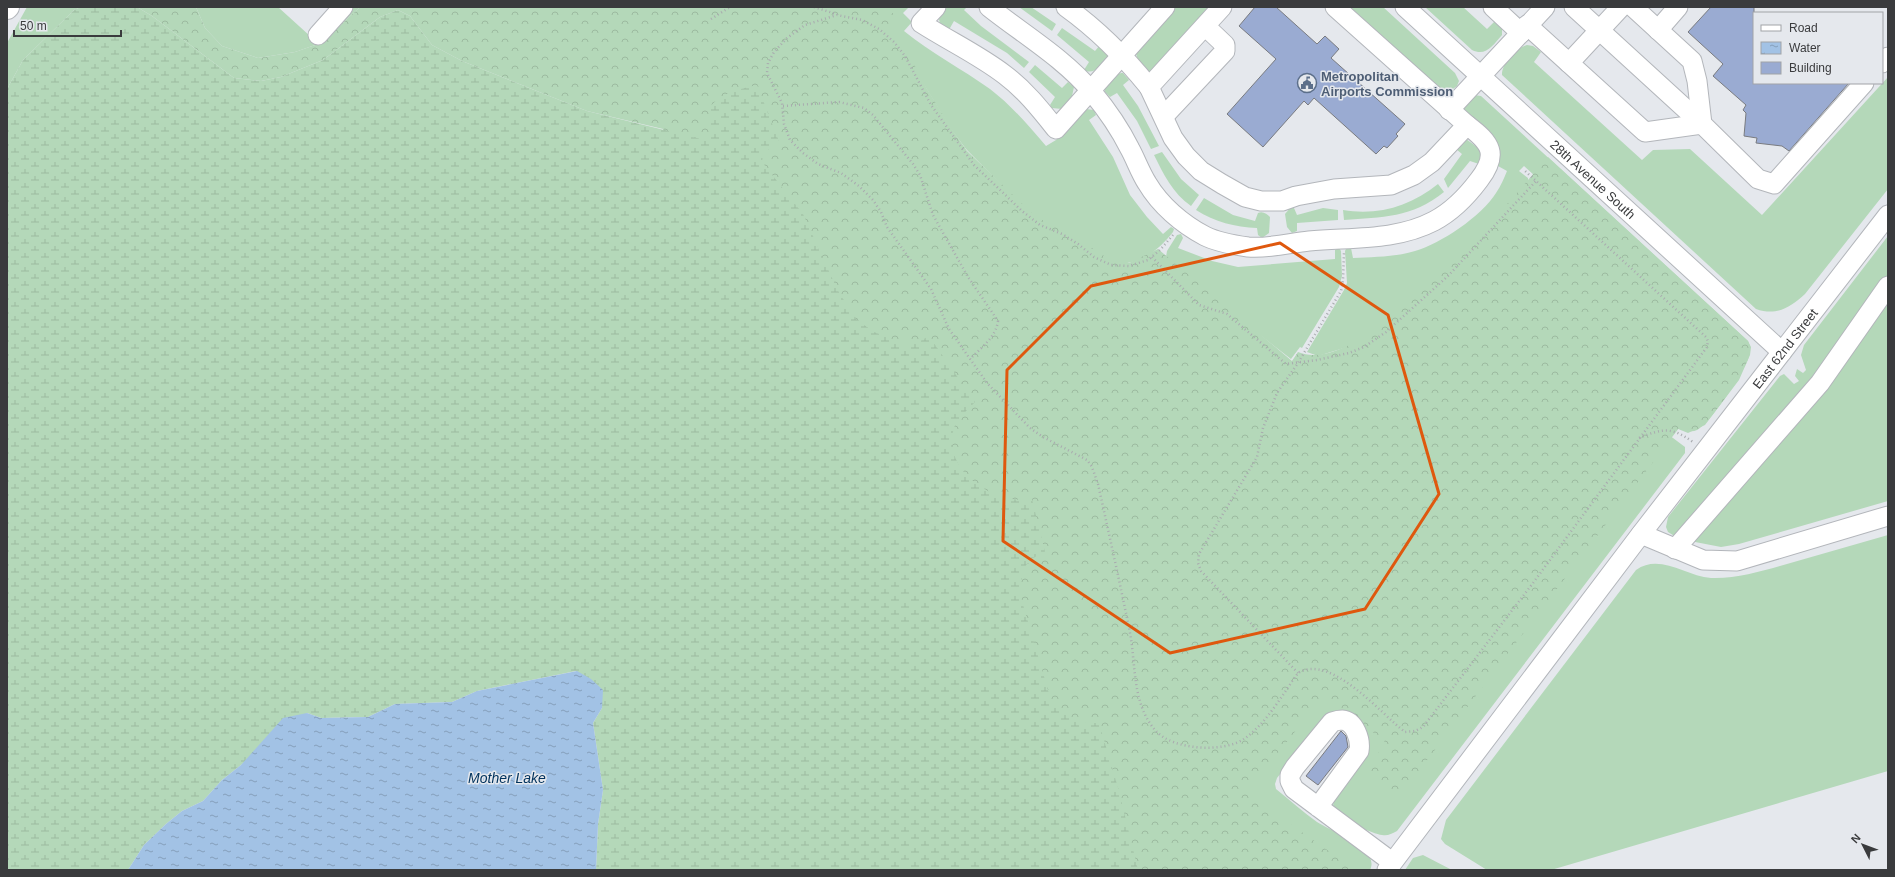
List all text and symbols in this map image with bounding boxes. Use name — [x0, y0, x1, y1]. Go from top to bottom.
scale bar — [14, 12, 121, 38]
legend — [1753, 12, 1883, 84]
text: 50 m — [20, 19, 47, 33]
text: Road — [1789, 21, 1818, 35]
text: Water — [1789, 41, 1821, 55]
text: Building — [1789, 61, 1832, 75]
place label: Metropolitan Airports Commission — [1321, 69, 1453, 99]
public building icon: Metropolitan Airports Commission — [1296, 72, 1318, 94]
street label: 28th Avenue South — [1547, 137, 1638, 222]
street label: East 62nd Street — [1750, 305, 1821, 392]
water label: Mother Lake — [468, 770, 546, 786]
north arrow — [1843, 825, 1883, 865]
text: N — [1848, 831, 1863, 845]

